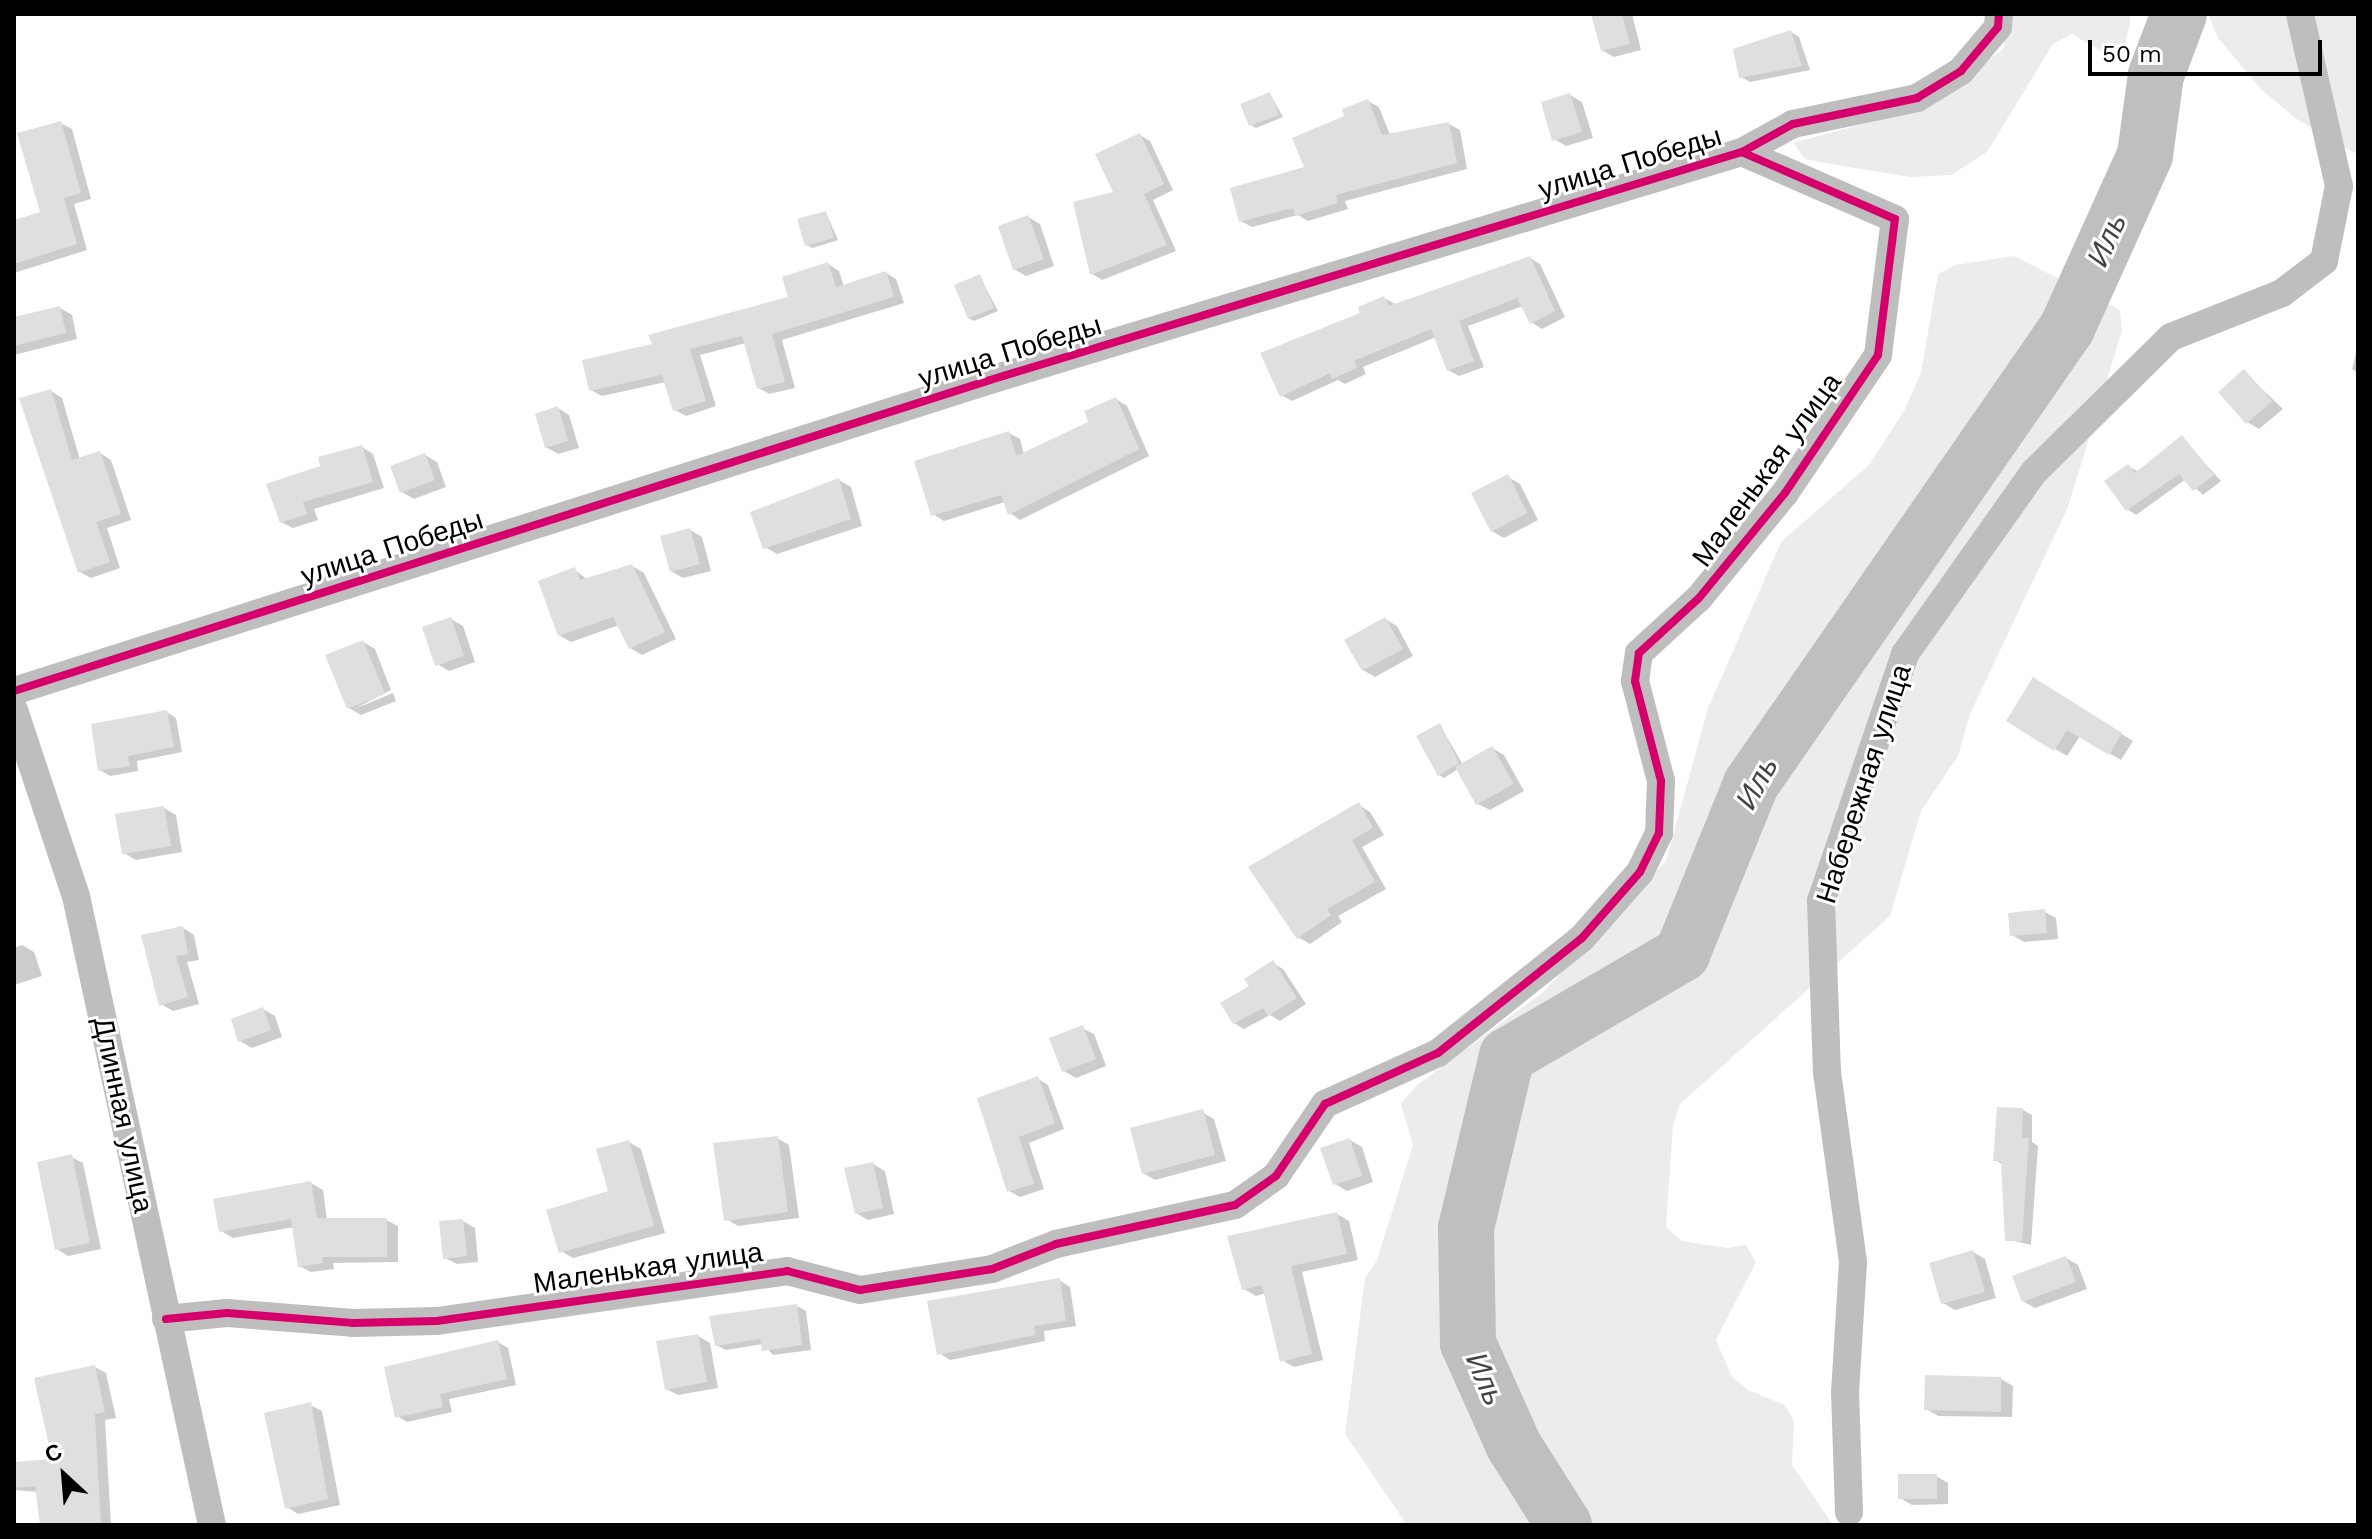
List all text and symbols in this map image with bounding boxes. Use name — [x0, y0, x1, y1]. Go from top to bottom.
scale bar — [2092, 24, 2326, 74]
text: 50 m — [2102, 40, 2162, 68]
street label: улица Победы — [1535, 119, 1725, 207]
water label: Иль — [2080, 208, 2134, 272]
street label: улица Победы — [915, 308, 1105, 396]
street label: Маленькая улица — [1685, 367, 1849, 573]
street label: улица Победы — [297, 503, 487, 593]
street label: Набережная улица — [1809, 660, 1919, 908]
water label: Иль — [1728, 751, 1786, 815]
street label: Длинная улица — [86, 1014, 160, 1216]
street label: Маленькая улица — [531, 1235, 765, 1301]
water label: Иль — [1458, 1347, 1512, 1411]
north arrow — [24, 1435, 104, 1515]
text: С — [41, 1438, 66, 1468]

